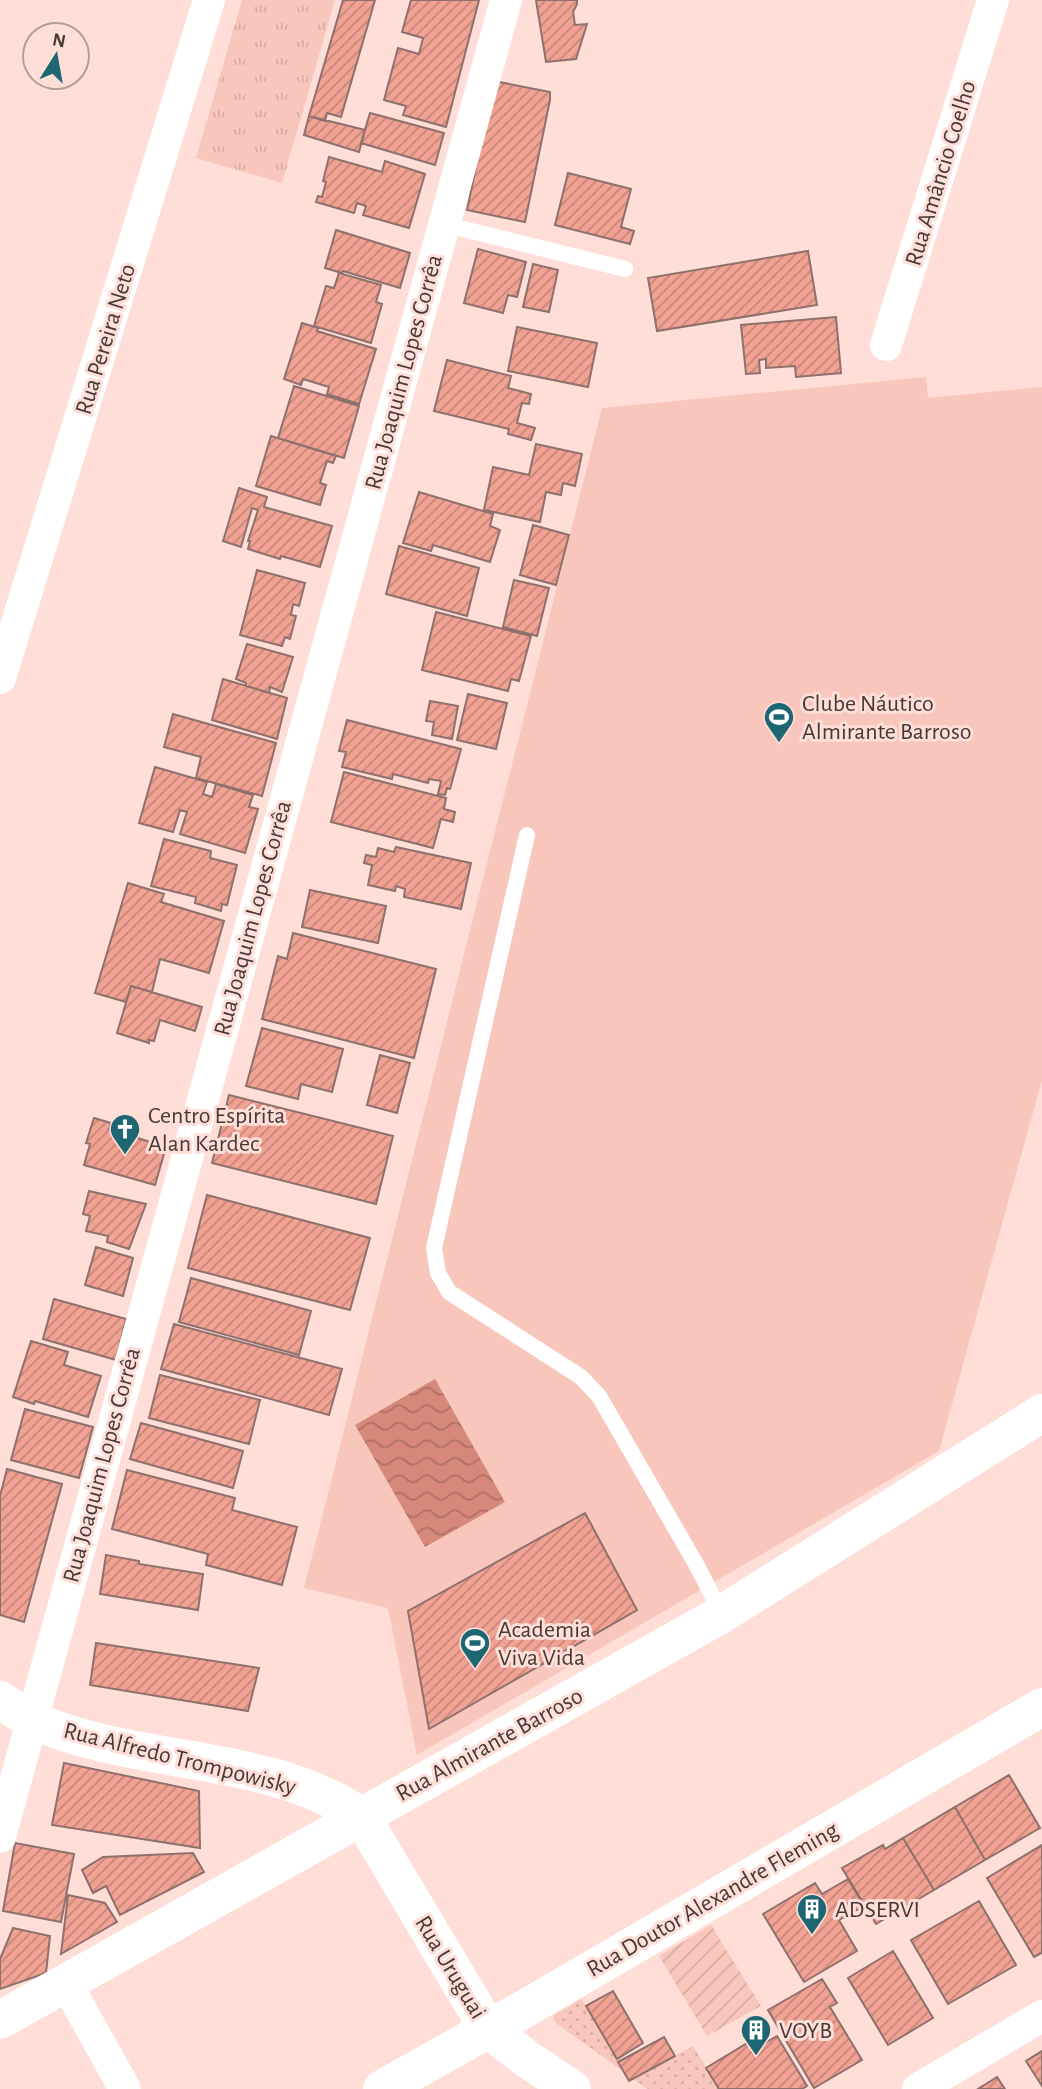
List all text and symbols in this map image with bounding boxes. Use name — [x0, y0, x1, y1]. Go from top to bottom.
north arrow — [21, 21, 91, 91]
text: N — [51, 30, 67, 51]
street label: Rua Amâncio Coelho — [901, 78, 981, 269]
street label: Rua Joaquim Lopes Corrêa — [361, 252, 447, 492]
street label: Rua Pereira Neto — [72, 261, 140, 417]
place label: Clube Náutico Almirante Barroso — [802, 692, 972, 744]
sports icon: Clube Náutico Almirante Barroso — [762, 700, 796, 744]
street label: Rua Joaquim Lopes Corrêa — [210, 798, 296, 1038]
place label: Centro Espírita Alan Kardec — [148, 1104, 285, 1156]
church icon: Centro Espírita Alan Kardec — [108, 1112, 142, 1156]
street label: Rua Joaquim Lopes Corrêa — [59, 1345, 145, 1585]
place label: Academia Viva Vida — [498, 1618, 591, 1670]
sports icon: Academia Viva Vida — [458, 1626, 492, 1670]
street label: Rua Almirante Barroso — [392, 1684, 587, 1806]
street label: Rua Alfredo Trompowisky — [61, 1718, 298, 1799]
street label: Rua Doutor Alexandre Fleming — [583, 1818, 843, 1982]
building icon: ADSERVI — [795, 1892, 829, 1936]
place label: ADSERVI — [835, 1898, 920, 1922]
street label: Rua Uruguai — [410, 1912, 490, 2023]
building icon: VOYB — [739, 2013, 773, 2057]
place label: VOYB — [779, 2019, 832, 2043]

